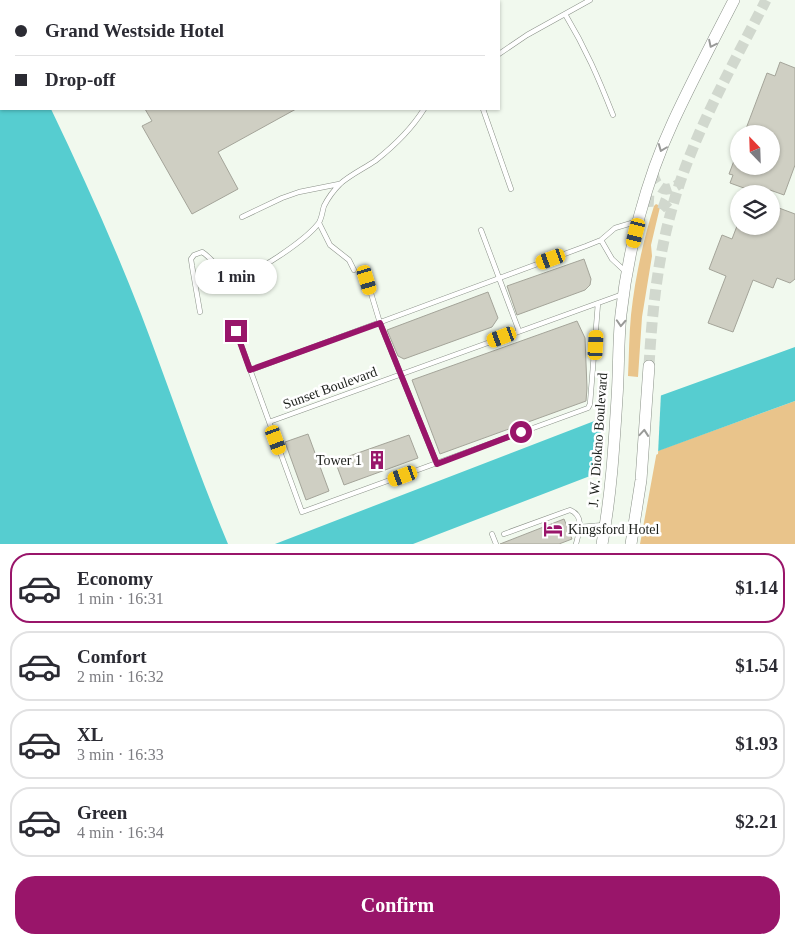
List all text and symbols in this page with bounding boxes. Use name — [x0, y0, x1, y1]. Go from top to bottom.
text: Grand Westside Hotel — [45, 20, 224, 41]
one-way arrow — [708, 38, 718, 47]
text: Drop-off — [45, 69, 115, 90]
north arrow — [730, 125, 780, 175]
map controls — [730, 125, 780, 235]
one-way arrow — [658, 143, 669, 152]
button: layers — [730, 185, 780, 235]
car — [625, 217, 646, 249]
car — [534, 247, 567, 271]
callout: 1 min — [195, 258, 277, 294]
car — [355, 263, 378, 297]
text: 1 min — [217, 268, 255, 285]
route end — [225, 320, 247, 342]
one-way arrow — [615, 320, 626, 328]
car — [485, 325, 518, 349]
car — [587, 330, 604, 360]
street label: Sunset Boulevard — [281, 364, 379, 412]
street label: J. W. Diokno Boulevard — [586, 372, 610, 508]
route start — [510, 421, 532, 443]
car — [263, 423, 288, 457]
one-way arrow — [639, 429, 650, 437]
building icon: Tower 1 — [366, 449, 388, 471]
place label: Tower 1 — [316, 453, 362, 468]
car — [386, 464, 419, 488]
hotel icon: Kingsford Hotel — [542, 518, 564, 540]
place label: Kingsford Hotel — [568, 522, 659, 537]
icon: car — [17, 566, 62, 611]
text: Economy — [77, 568, 153, 589]
text: $1.14 — [735, 577, 778, 598]
text: 1 min · 16:31 — [77, 590, 164, 607]
icon: car — [17, 644, 62, 689]
text: Comfort — [77, 646, 147, 667]
text: $1.54 — [735, 655, 778, 676]
text: 2 min · 16:32 — [77, 668, 164, 685]
icon: car — [17, 722, 62, 767]
text: XL — [77, 724, 103, 745]
text: $1.93 — [735, 733, 778, 754]
text: 3 min · 16:33 — [77, 746, 164, 763]
icon: car — [17, 800, 62, 845]
text: Green — [77, 802, 127, 823]
text: $2.21 — [735, 811, 778, 832]
text: 4 min · 16:34 — [77, 824, 164, 841]
button: Confirm — [15, 876, 780, 934]

